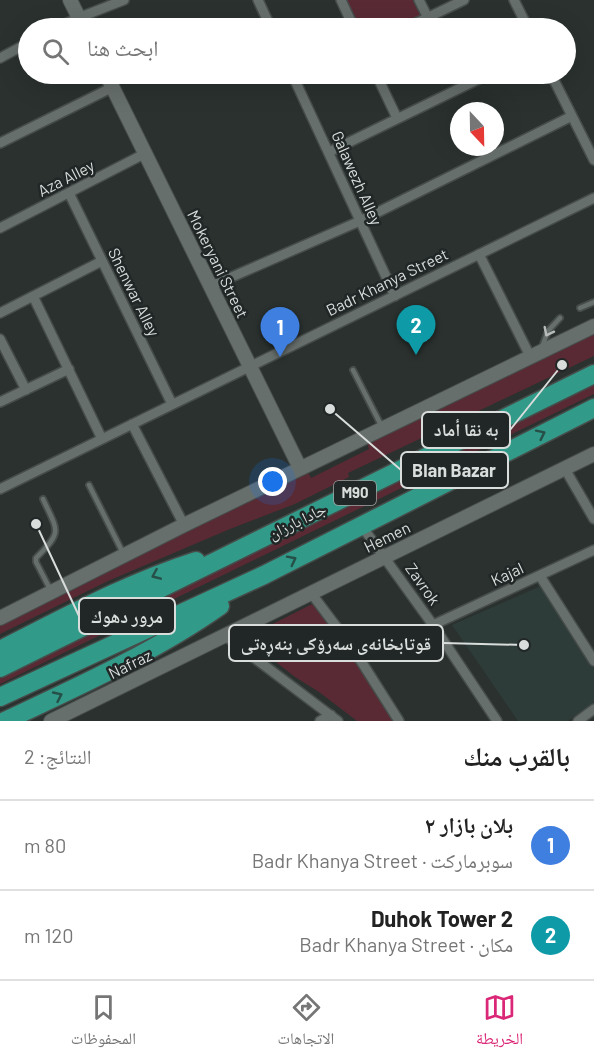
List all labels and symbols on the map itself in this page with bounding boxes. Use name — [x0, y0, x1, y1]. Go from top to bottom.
north arrow — [450, 102, 504, 156]
street label: Galawezh Alley — [328, 128, 387, 228]
street label: Aza Alley — [34, 155, 98, 200]
street label: Mokeryani Street — [184, 207, 253, 321]
street label: Shenwar Alley — [105, 244, 164, 340]
street label: Badr Khanya Street — [323, 244, 451, 319]
pin: 2 — [396, 306, 436, 355]
pin: 1 — [260, 308, 300, 357]
one-way arrow — [544, 326, 555, 337]
callout: به نقا أماد — [422, 412, 510, 448]
text: به نقا أماد — [434, 418, 498, 441]
one-way arrow — [535, 430, 546, 442]
callout: Blan Bazar — [401, 452, 508, 488]
text: Blan Bazar — [412, 459, 496, 481]
your location — [258, 467, 287, 496]
road number: M90 — [334, 481, 376, 505]
street label: جادا بارزان — [265, 498, 330, 544]
street label: Hemen — [360, 517, 413, 556]
one-way arrow — [286, 556, 297, 568]
street label: Kajal — [487, 558, 526, 589]
street label: Zavrok — [402, 559, 445, 608]
one-way arrow — [151, 568, 162, 580]
callout: مرور دهوك — [79, 598, 175, 634]
text: مرور دهوك — [91, 605, 163, 627]
callout: قوتابخانەی سەرۆکی بنەڕەتی — [229, 625, 443, 661]
text: قوتابخانەی سەرۆکی بنەڕەتی — [241, 632, 431, 657]
street label: Nafraz — [105, 645, 154, 682]
one-way arrow — [52, 692, 63, 704]

